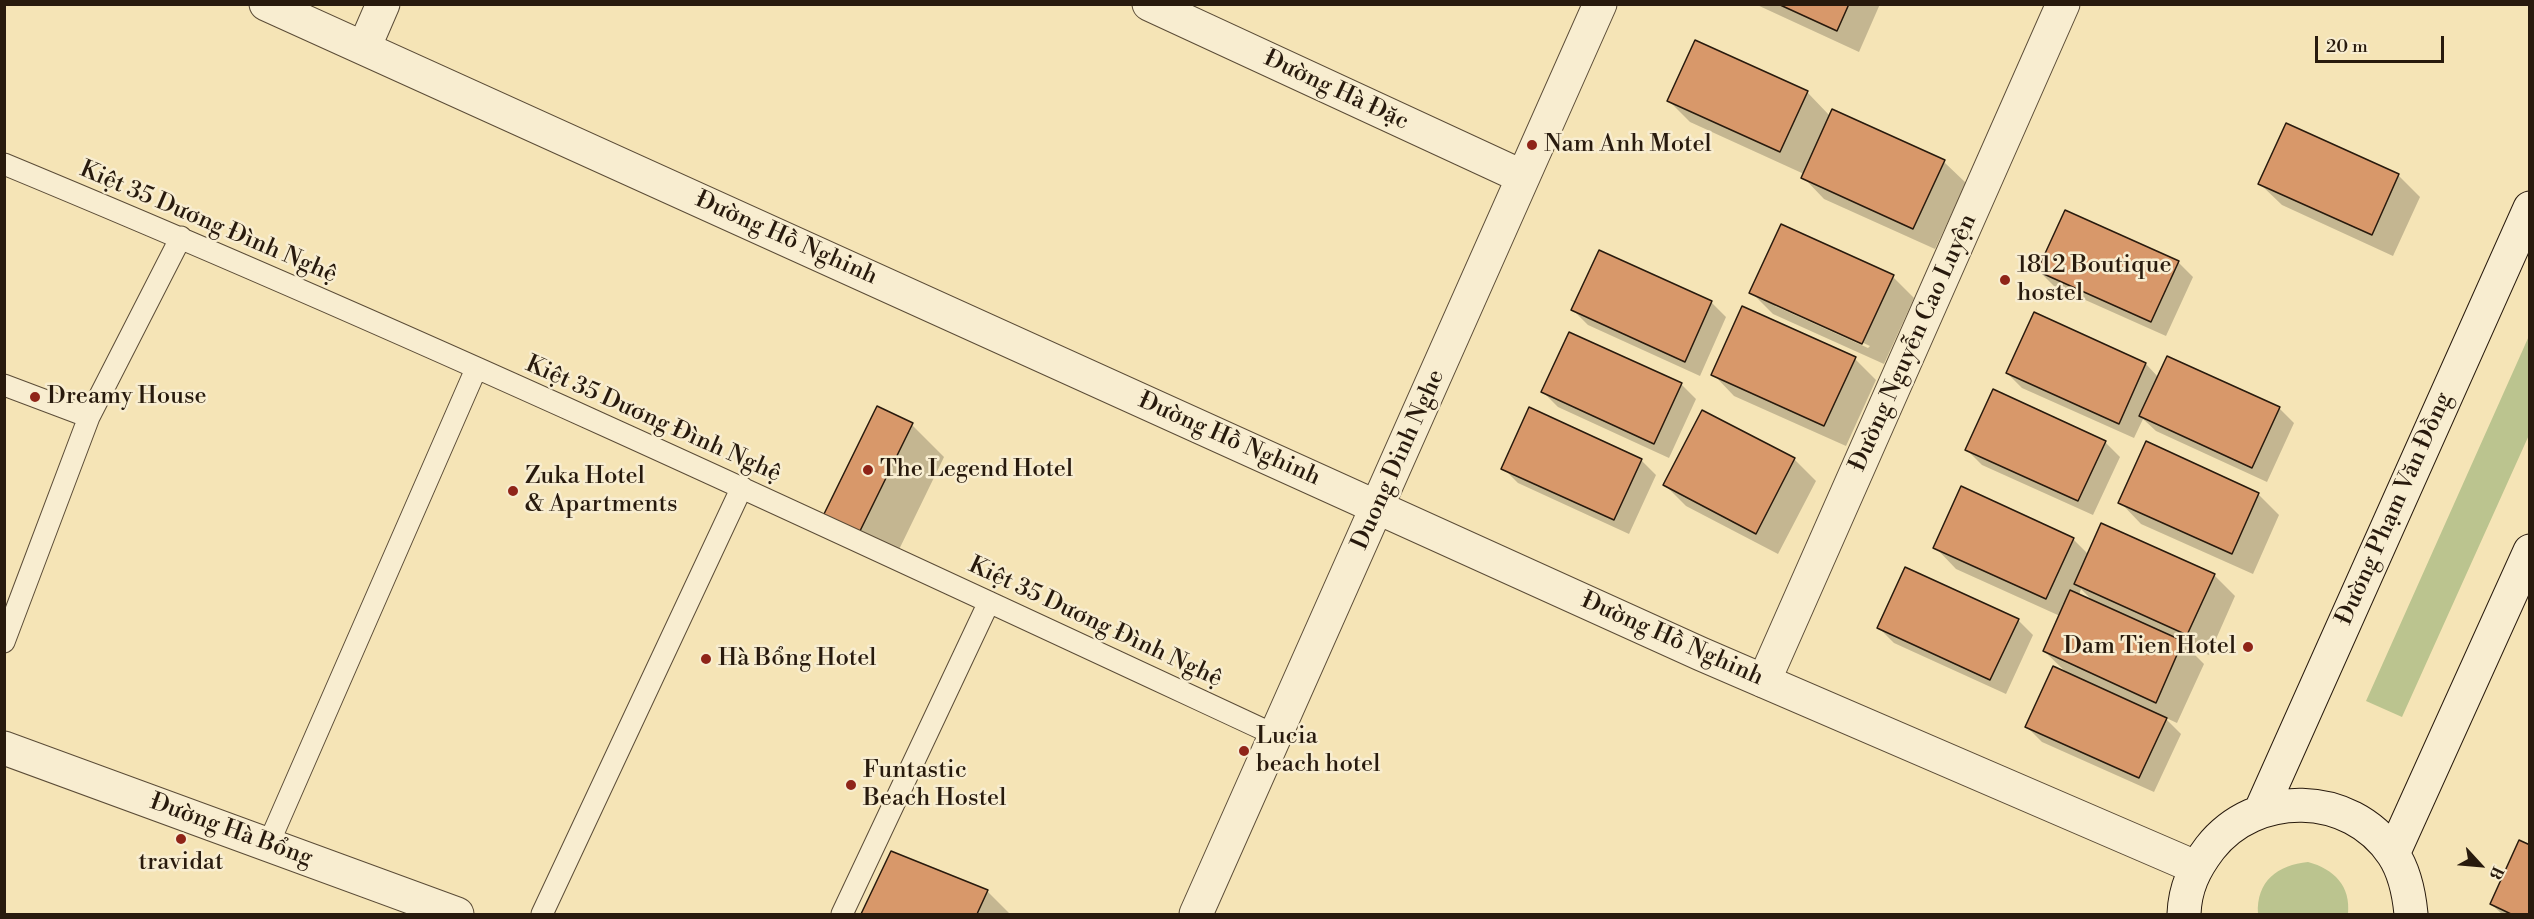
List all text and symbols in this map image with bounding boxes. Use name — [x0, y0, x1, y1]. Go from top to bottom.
scale bar — [2318, 24, 2447, 62]
text: 20 m — [2326, 35, 2368, 58]
street label: Đường Hà Đặc — [1259, 45, 1413, 137]
place label: Nam Anh Motel — [1544, 131, 1712, 159]
marker: Nam Anh Motel — [1525, 138, 1539, 152]
street label: Kiệt 35 Dương Đình Nghệ — [75, 156, 341, 290]
street label: Đường Hồ Nghinh — [690, 186, 882, 292]
street label: Đường Nguyễn Cao Luyện — [1844, 210, 1984, 476]
place label: 1812 Boutique hostel — [2017, 252, 2172, 308]
marker: 1812 Boutique hostel — [1998, 273, 2012, 287]
street label: Kiệt 35 Dương Đình Nghệ — [521, 351, 785, 489]
street label: Duong Dinh Nghe — [1346, 365, 1452, 555]
place label: Dreamy House — [47, 383, 207, 411]
street label: Đường Hồ Nghinh — [1133, 387, 1325, 493]
street label: Đường Phạm Văn Đồng — [2331, 388, 2459, 630]
marker: Dreamy House — [28, 390, 42, 404]
place label: The Legend Hotel — [880, 456, 1073, 484]
place label: Zuka Hotel & Apartments — [525, 463, 678, 519]
marker: The Legend Hotel — [861, 463, 875, 477]
marker: Zuka Hotel & Apartments — [506, 484, 520, 498]
street label: Kiệt 35 Dương Đình Nghệ — [964, 551, 1226, 695]
street label: Đường Hồ Nghinh — [1576, 587, 1768, 693]
place label: Dam Tien Hotel — [2063, 633, 2236, 661]
marker: Dam Tien Hotel — [2241, 640, 2255, 654]
place label: Hà Bổng Hotel — [718, 645, 876, 673]
marker: Hà Bổng Hotel — [699, 652, 713, 666]
place label: Lucia beach hotel — [1256, 723, 1380, 779]
marker: Lucia beach hotel — [1237, 744, 1251, 758]
place label: Funtastic Beach Hostel — [863, 757, 1006, 813]
marker: Funtastic Beach Hostel — [844, 778, 858, 792]
street label: Đường Hà Bổng — [146, 788, 316, 874]
marker: travidat — [174, 832, 188, 846]
north arrow — [2450, 835, 2510, 895]
place label: travidat — [139, 849, 223, 877]
text: B — [2485, 863, 2508, 883]

